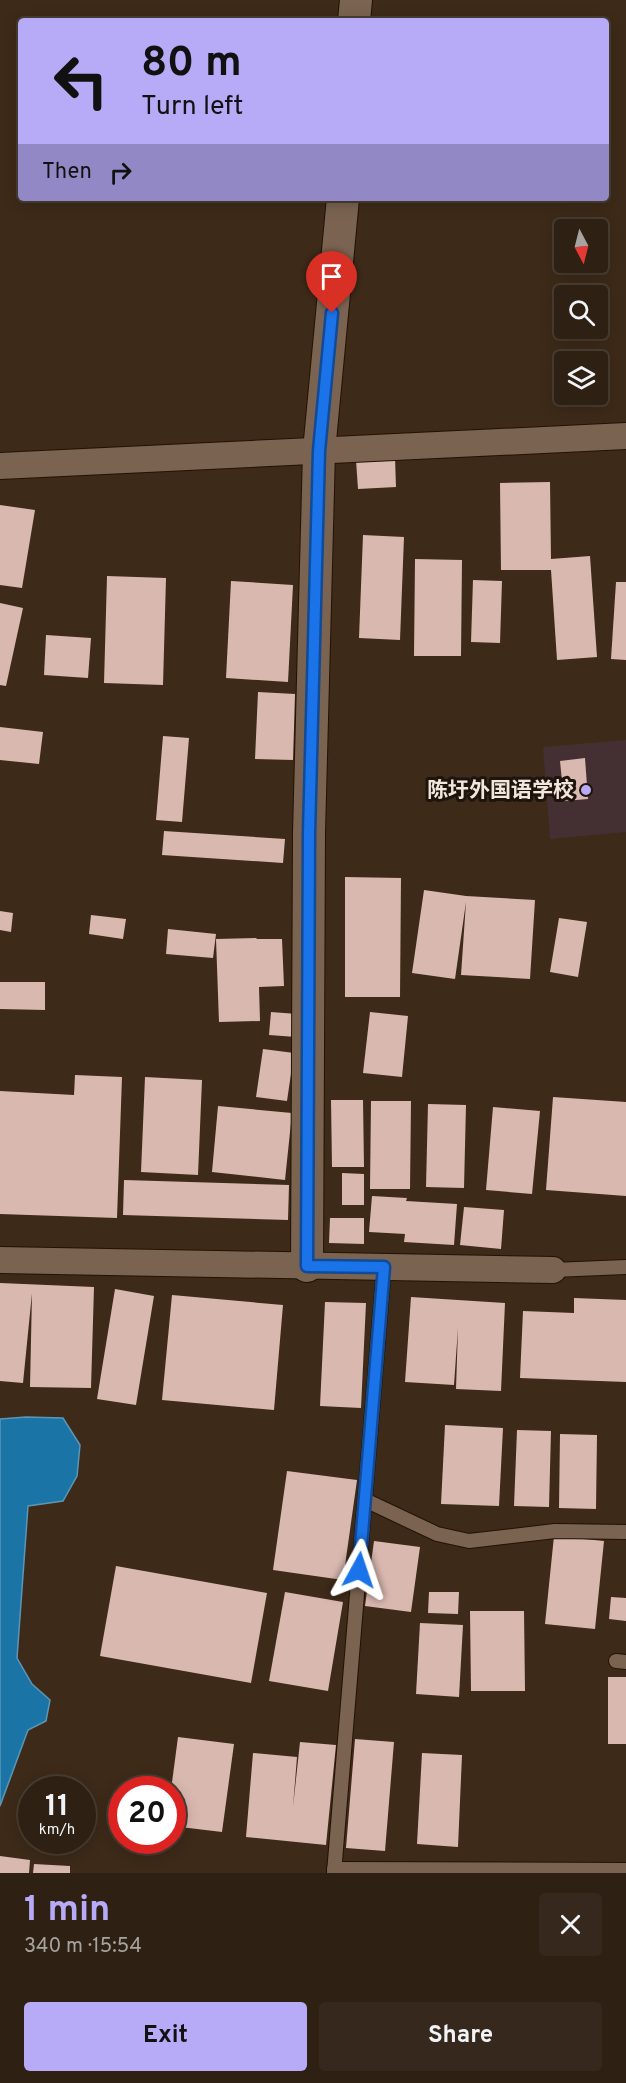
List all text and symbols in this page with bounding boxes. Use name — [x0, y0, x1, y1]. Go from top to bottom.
text: 80 m — [141, 38, 242, 91]
icon: left — [42, 42, 120, 120]
text: Turn left — [141, 90, 243, 124]
icon: right — [104, 156, 137, 189]
text: Then — [42, 159, 92, 186]
north arrow — [554, 219, 608, 273]
map controls — [554, 219, 608, 405]
pin — [306, 251, 357, 313]
icon: arrive — [315, 260, 348, 293]
button: search — [554, 285, 608, 339]
button: layers — [554, 351, 608, 405]
place label: 陈圩外国语学校 — [427, 778, 574, 805]
marker: 陈圩外国语学校 — [579, 783, 593, 797]
position arrow — [327, 1538, 391, 1602]
speed limit sign: 20 — [108, 1776, 186, 1854]
text: 11 — [45, 1789, 69, 1826]
text: km/h — [39, 1821, 75, 1840]
text: 1 min — [24, 1888, 110, 1934]
button: close — [539, 1893, 602, 1956]
text: 340 m · 15:54 — [24, 1934, 142, 1960]
button: Exit — [24, 2002, 307, 2071]
button: Share — [319, 2002, 602, 2071]

